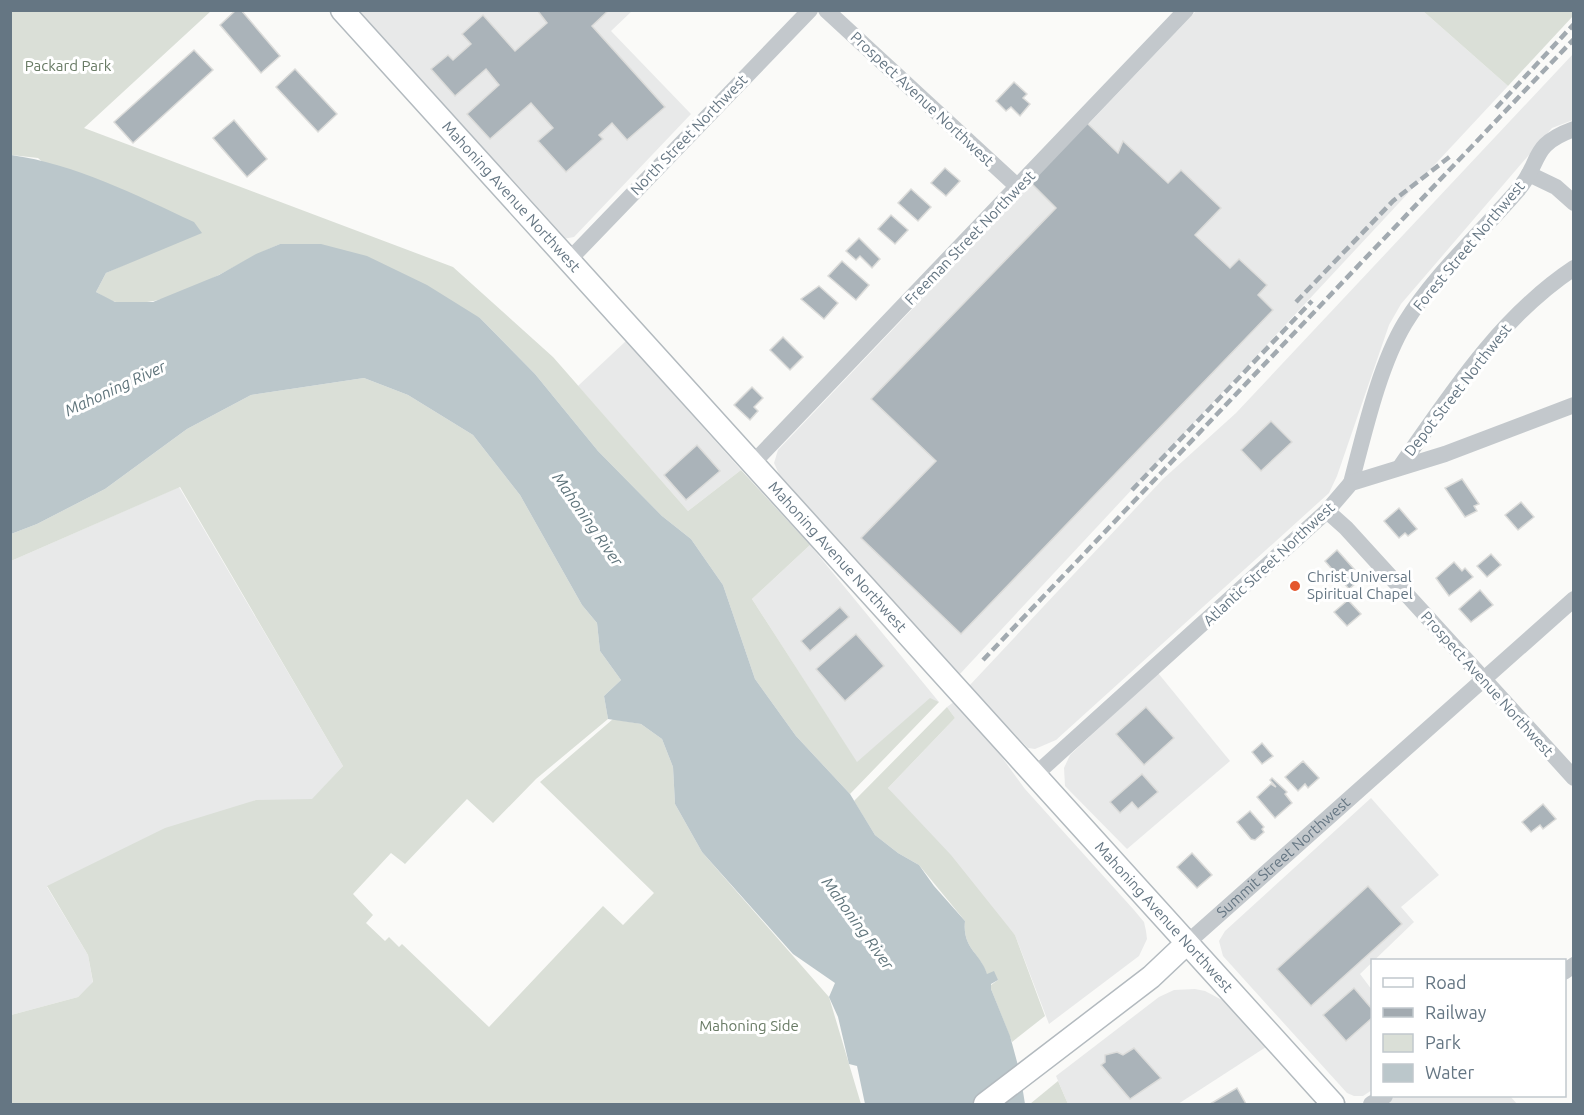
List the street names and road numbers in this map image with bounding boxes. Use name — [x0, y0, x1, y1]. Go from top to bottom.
street label: Prospect Avenue Northwest — [847, 28, 997, 169]
street label: North Street Northwest — [627, 71, 751, 198]
street label: Mahoning Avenue Northwest — [439, 118, 584, 275]
street label: Freeman Street Northwest — [901, 167, 1038, 308]
street label: Forest Street Northwest — [1409, 177, 1528, 314]
street label: Depot Street Northwest — [1401, 320, 1515, 459]
street label: Mahoning Avenue Northwest — [765, 478, 910, 635]
street label: Atlantic Street Northwest — [1200, 498, 1338, 629]
street label: Prospect Avenue Northwest — [1418, 608, 1557, 760]
street label: Summit Street Northwest — [1213, 793, 1353, 921]
street label: Mahoning Avenue Northwest — [1092, 838, 1237, 996]

